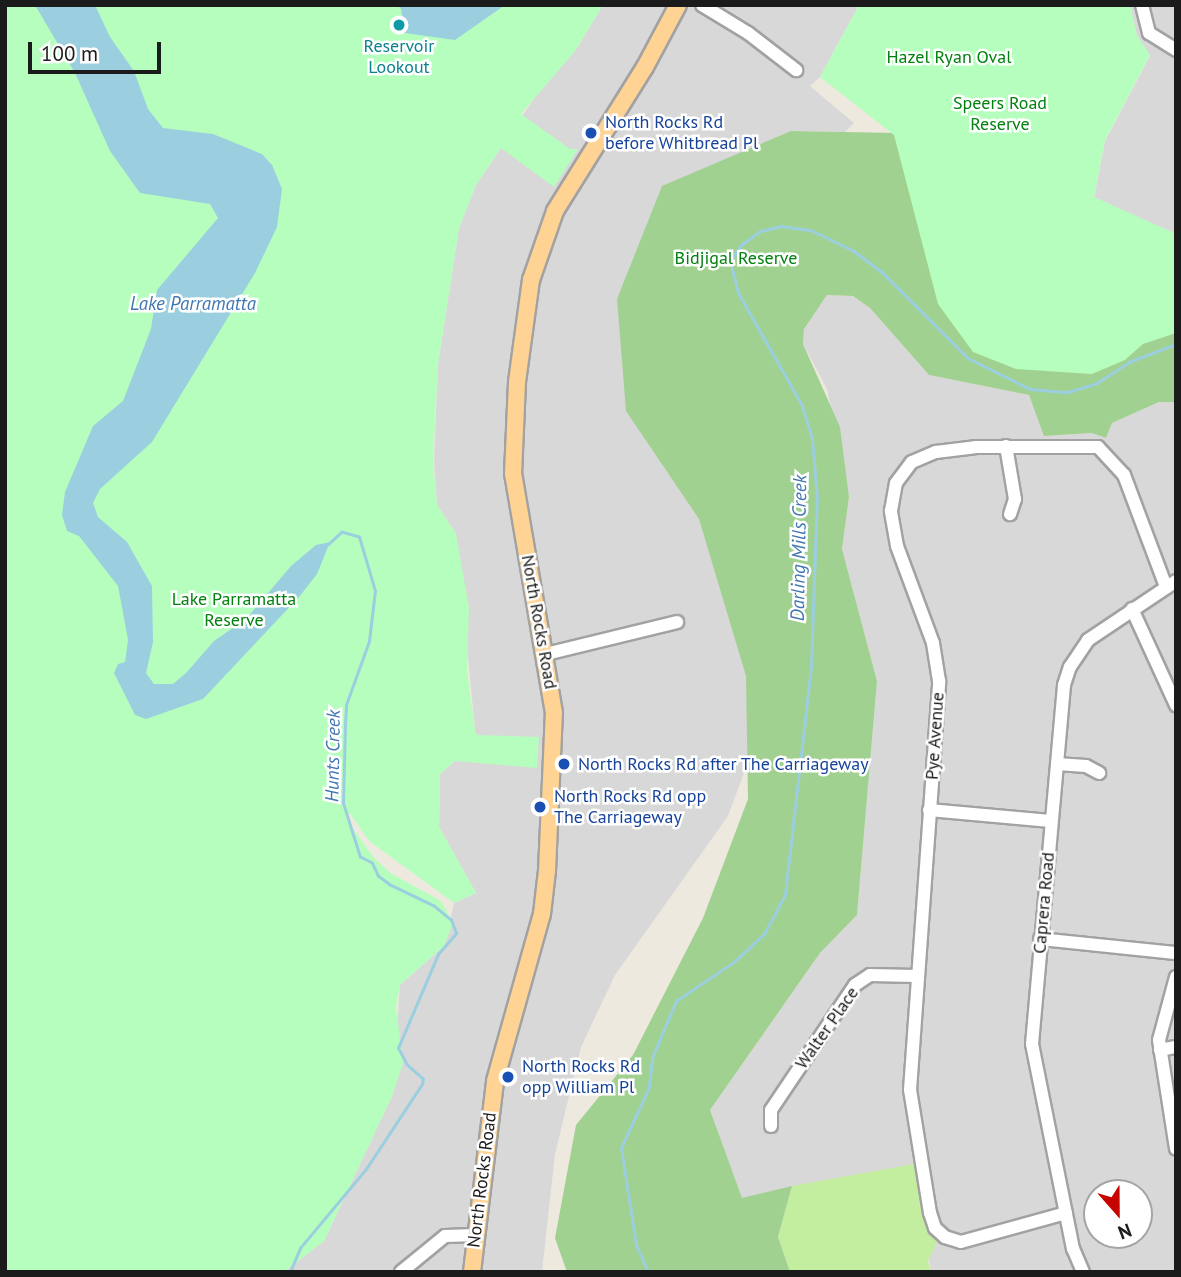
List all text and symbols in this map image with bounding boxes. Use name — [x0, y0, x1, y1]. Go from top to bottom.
marker: Reservoir Lookout — [391, 17, 407, 33]
scale bar — [32, 28, 164, 72]
place label: Reservoir Lookout — [364, 36, 434, 78]
text: 100 m — [41, 40, 98, 67]
park label: Hazel Ryan Oval — [887, 46, 1011, 68]
park label: Speers Road Reserve — [953, 93, 1047, 136]
place label: North Rocks Rd before Whitbread Pl — [605, 112, 759, 154]
marker: North Rocks Rd before Whitbread Pl — [583, 125, 599, 141]
park label: Bidjigal Reserve — [675, 247, 797, 269]
water label: Lake Parramatta — [130, 293, 256, 315]
water label: Darling Mills Creek — [786, 475, 812, 621]
street label: North Rocks Road — [517, 553, 561, 691]
park label: Lake Parramatta Reserve — [172, 589, 296, 632]
street label: Pye Avenue — [921, 691, 949, 781]
water label: Hunts Creek — [321, 710, 345, 802]
place label: North Rocks Rd after The Carriageway — [578, 753, 869, 775]
marker: North Rocks Rd after The Carriageway — [556, 756, 572, 772]
place label: North Rocks Rd opp The Carriageway — [554, 786, 706, 828]
marker: North Rocks Rd opp The Carriageway — [532, 799, 548, 815]
street label: Caprera Road — [1029, 851, 1059, 955]
street label: Walter Place — [791, 983, 863, 1073]
place label: North Rocks Rd opp William Pl — [522, 1056, 640, 1098]
marker: North Rocks Rd opp William Pl — [500, 1069, 516, 1085]
street label: North Rocks Road — [463, 1111, 501, 1249]
north arrow — [1083, 1179, 1153, 1249]
text: N — [1115, 1218, 1135, 1245]

